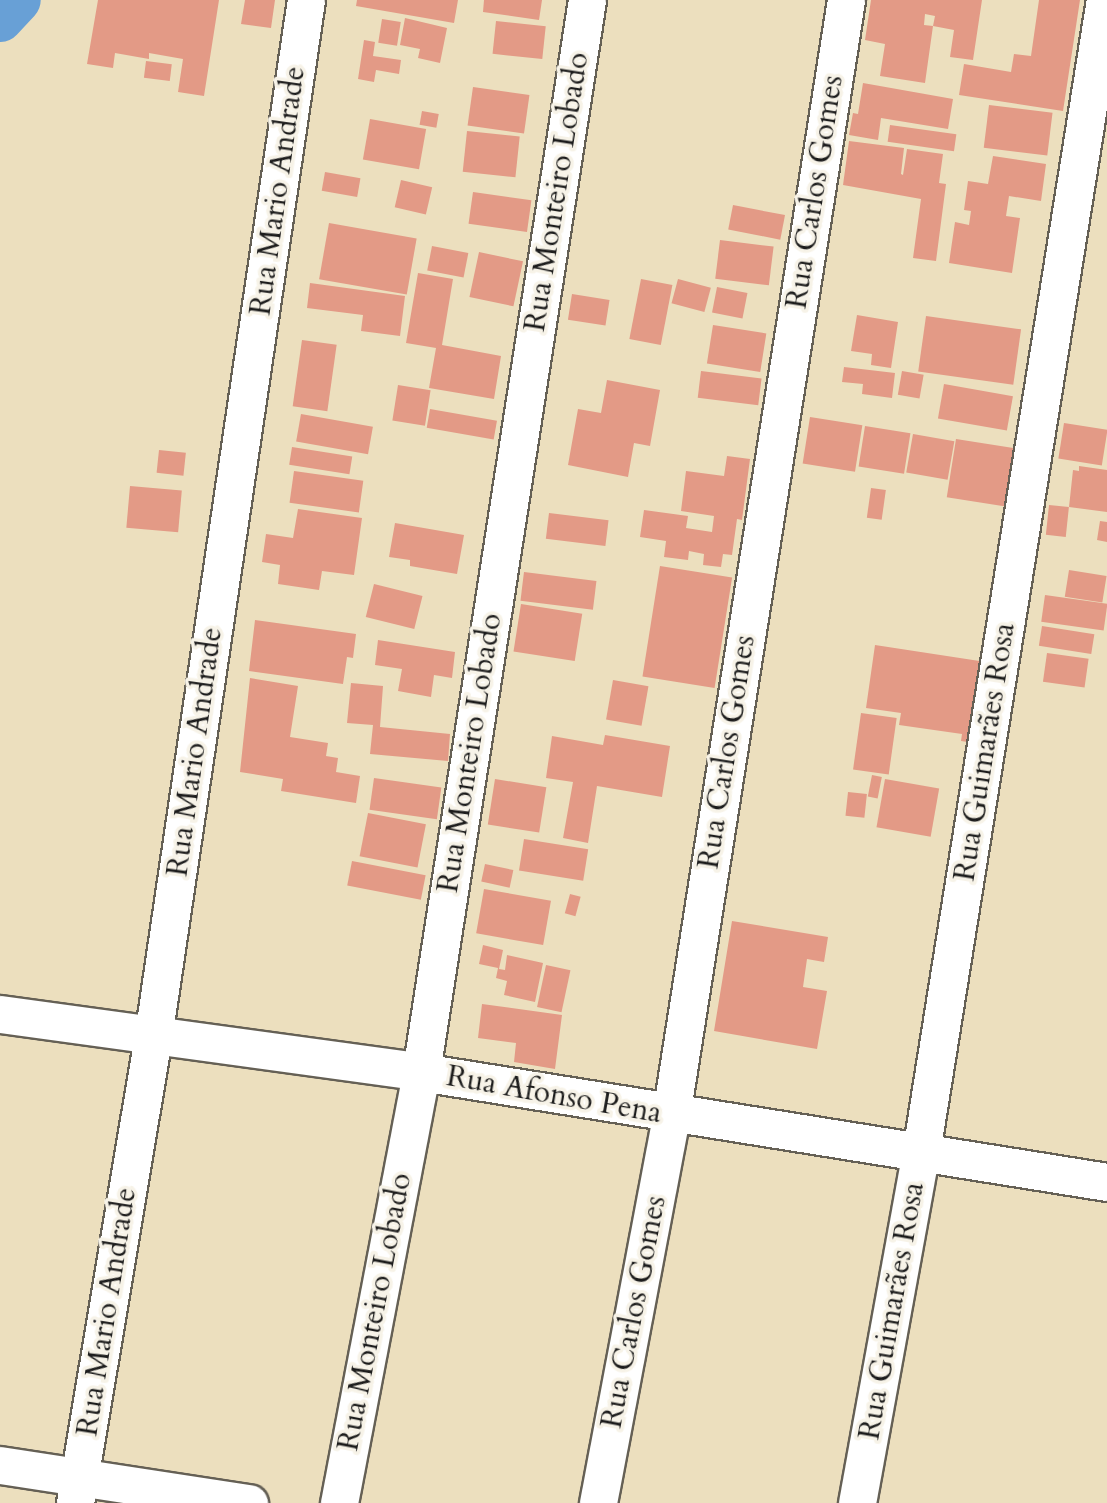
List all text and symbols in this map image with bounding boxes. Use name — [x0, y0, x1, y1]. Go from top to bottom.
street label: Rua Monteiro Lobado — [517, 50, 597, 334]
street label: Rua Mario Andrade — [243, 64, 313, 318]
street label: Rua Carlos Gomes — [779, 73, 851, 311]
street label: Rua Monteiro Lobado — [430, 611, 510, 895]
street label: Rua Guimarães Rosa — [947, 620, 1023, 884]
street label: Rua Mario Andrade — [160, 625, 230, 879]
street label: Rua Carlos Gomes — [691, 633, 763, 871]
street label: Rua Afonso Pena — [444, 1058, 664, 1132]
street label: Rua Monteiro Lobado — [330, 1170, 420, 1454]
street label: Rua Guimarães Rosa — [852, 1179, 932, 1443]
street label: Rua Mario Andrade — [70, 1185, 144, 1439]
street label: Rua Carlos Gomes — [594, 1193, 674, 1431]

